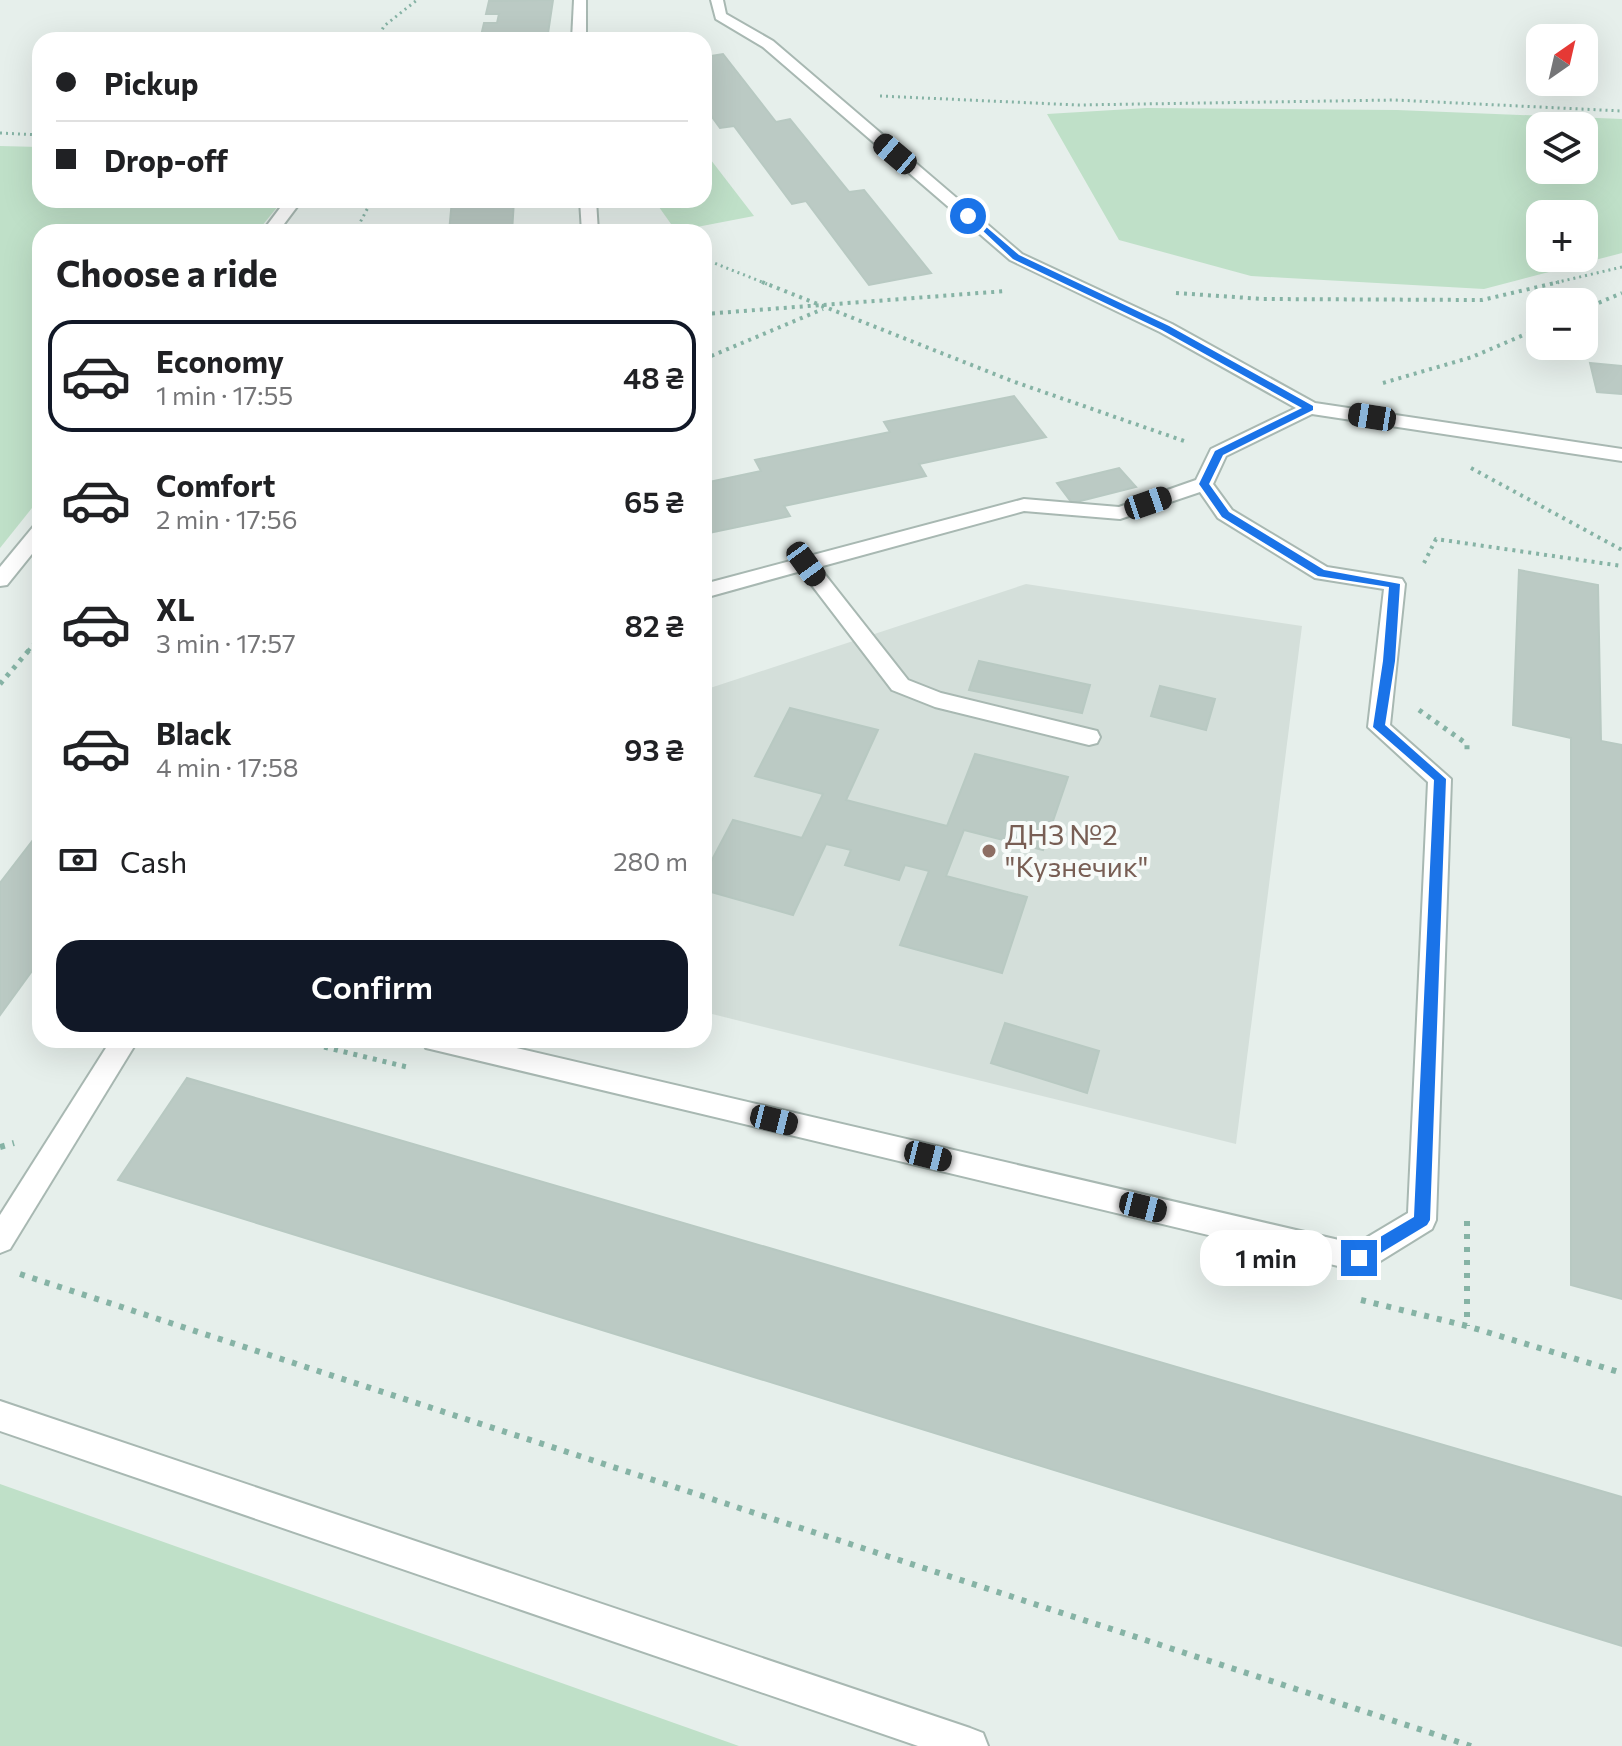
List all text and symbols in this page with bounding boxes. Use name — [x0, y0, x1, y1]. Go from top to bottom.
north arrow — [1526, 24, 1598, 96]
map controls — [1526, 24, 1598, 360]
text: Pickup — [104, 64, 198, 101]
button: layers — [1526, 112, 1598, 184]
car — [869, 129, 921, 179]
text: Drop-off — [104, 141, 228, 178]
route start — [950, 198, 986, 234]
button: + — [1526, 200, 1598, 272]
text: Choose a ride — [56, 250, 277, 294]
button: − — [1526, 288, 1598, 360]
icon: car — [60, 340, 132, 412]
text: Economy — [156, 342, 284, 379]
text: 48 ₴ — [623, 358, 684, 395]
text: 1 min · 17:55 — [156, 379, 293, 410]
car — [1346, 401, 1398, 433]
icon: car — [60, 464, 132, 536]
text: Comfort — [156, 466, 275, 503]
text: 65 ₴ — [624, 482, 684, 519]
car — [1121, 484, 1175, 522]
text: 2 min · 17:56 — [156, 503, 297, 534]
car — [782, 538, 830, 590]
icon: car — [60, 588, 132, 660]
text: XL — [156, 590, 195, 627]
text: 82 ₴ — [624, 606, 684, 643]
text: 3 min · 17:57 — [156, 627, 296, 658]
icon: car — [60, 712, 132, 784]
text: Black — [156, 714, 232, 751]
text: 93 ₴ — [624, 730, 684, 767]
text: 4 min · 17:58 — [156, 751, 299, 782]
place label: ДНЗ №2 "Кузнечик" — [1005, 817, 1148, 883]
icon: cash — [56, 838, 100, 882]
text: Cash — [120, 842, 187, 879]
marker: ДНЗ №2 "Кузнечик" — [980, 842, 998, 860]
text: 280 m — [613, 845, 688, 876]
button: Confirm — [56, 940, 688, 1032]
car — [748, 1103, 800, 1137]
car — [902, 1139, 954, 1173]
car — [1117, 1190, 1169, 1224]
callout: 1 min — [1199, 1230, 1331, 1286]
route end — [1341, 1240, 1377, 1276]
text: 1 min — [1235, 1242, 1297, 1273]

